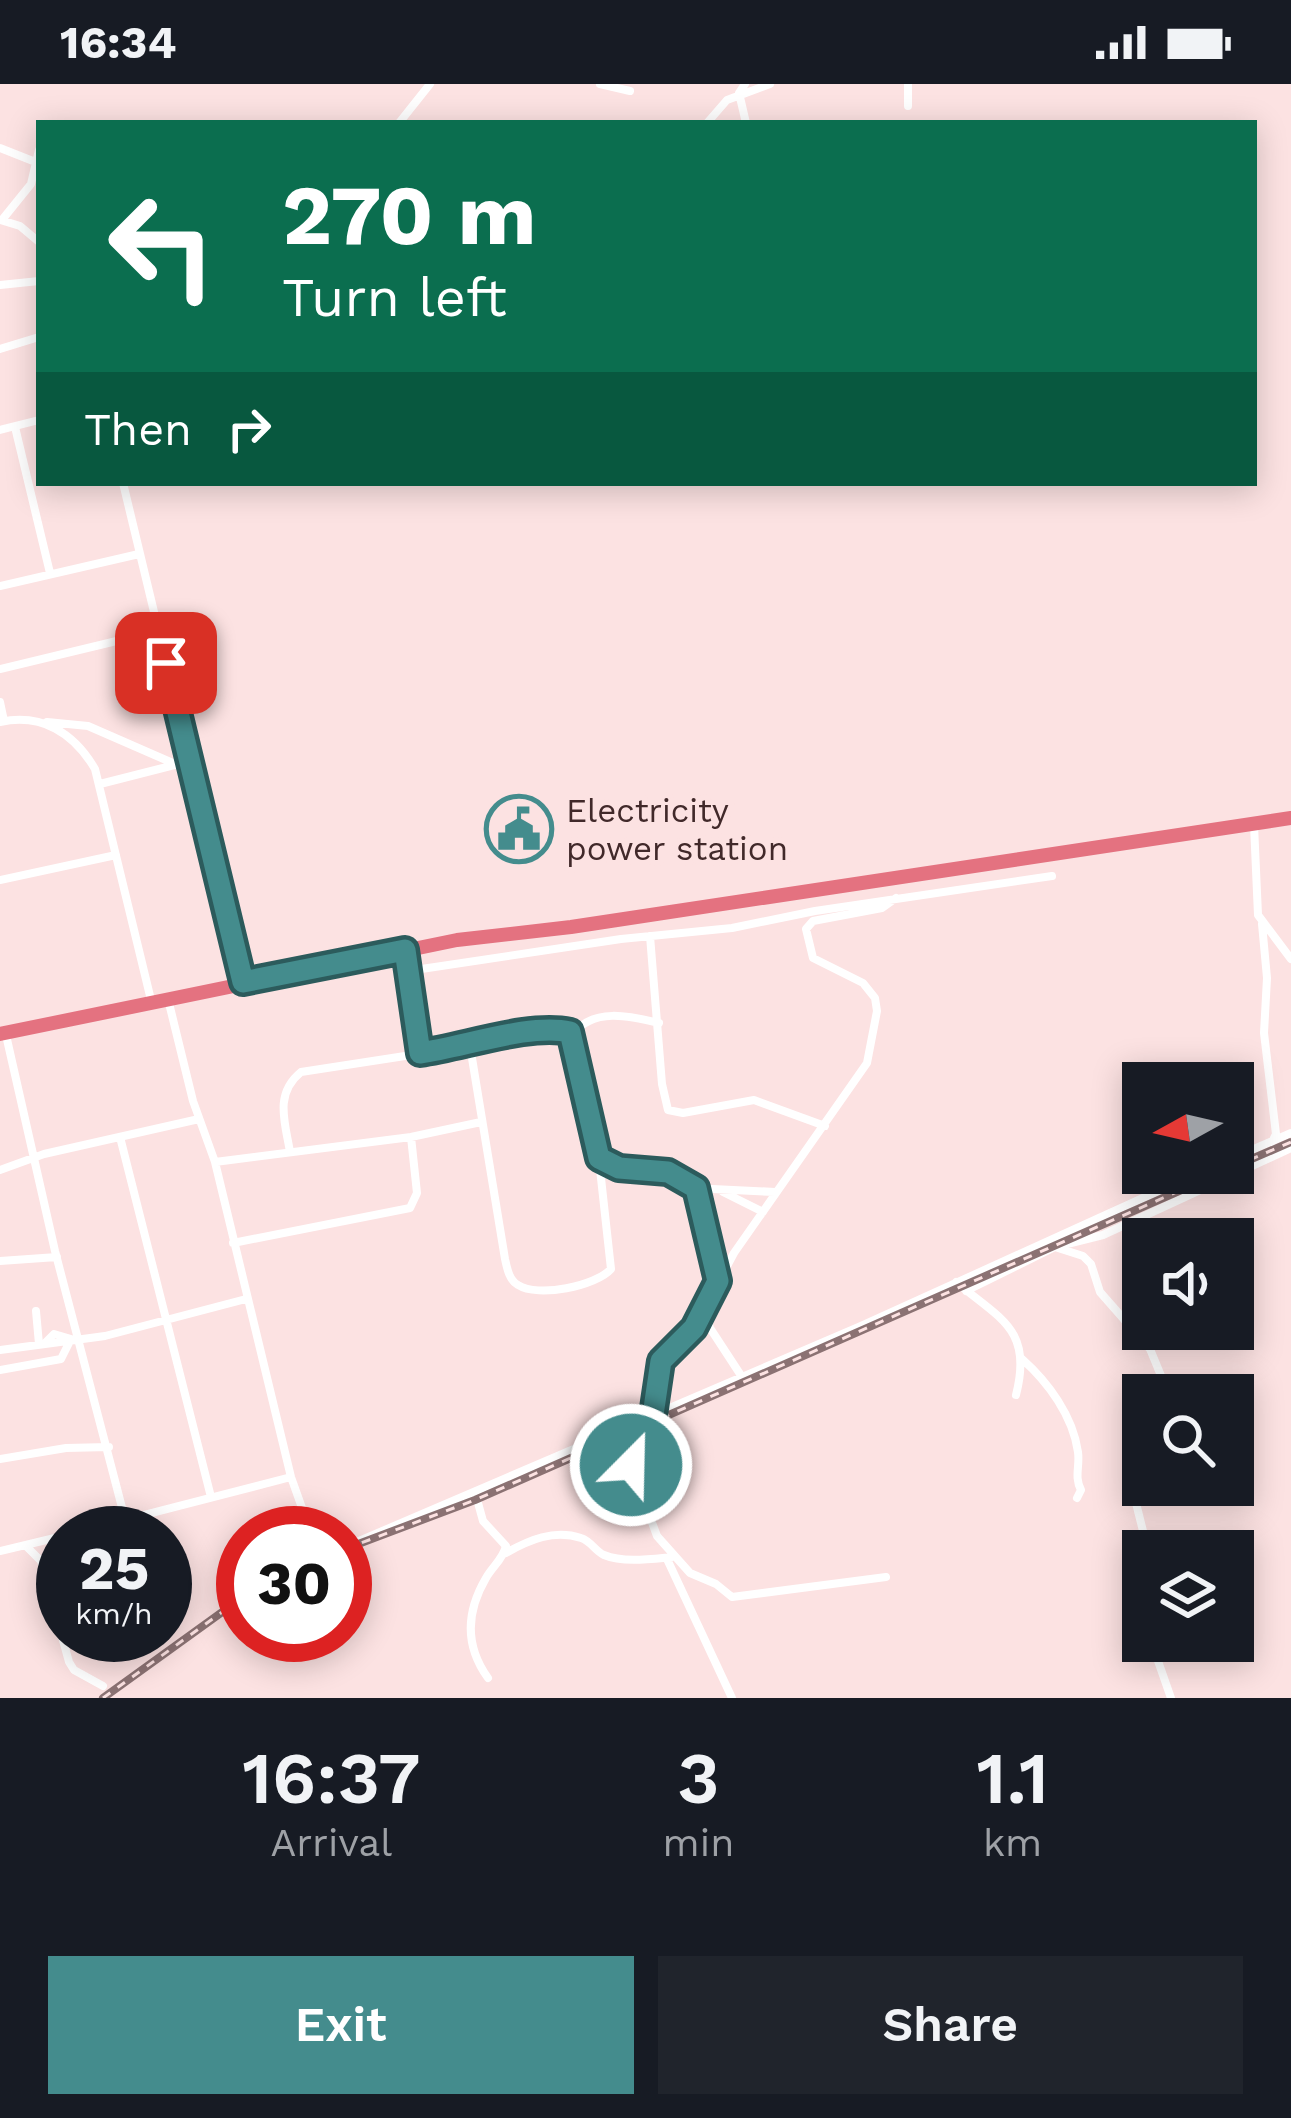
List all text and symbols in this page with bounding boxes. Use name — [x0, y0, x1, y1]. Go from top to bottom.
text: 16:34 — [60, 16, 176, 69]
text: 270 m — [282, 166, 537, 264]
icon: left — [84, 168, 240, 324]
text: Turn left — [282, 266, 507, 329]
icon: right — [216, 396, 282, 462]
text: Then — [84, 403, 192, 456]
pin — [115, 612, 217, 714]
icon: arrive — [133, 630, 199, 696]
place label: Electricity power station — [566, 791, 788, 868]
public building icon: Electricity power station — [484, 794, 554, 864]
north arrow — [1122, 1062, 1254, 1194]
map controls — [1122, 1062, 1254, 1662]
button: sound — [1122, 1218, 1254, 1350]
button: search — [1122, 1374, 1254, 1506]
position arrow — [568, 1402, 694, 1528]
speed limit sign: 30 — [216, 1506, 372, 1662]
button: layers — [1122, 1530, 1254, 1662]
text: 25 — [79, 1533, 149, 1604]
text: km/h — [75, 1596, 153, 1631]
text: 16:37 — [242, 1736, 420, 1820]
text: 3 — [677, 1736, 720, 1820]
text: 1.1 — [976, 1736, 1049, 1820]
text: Arrival — [270, 1820, 392, 1865]
text: min — [663, 1820, 734, 1865]
text: km — [983, 1820, 1042, 1865]
button: Exit — [48, 1956, 634, 2094]
button: Share — [658, 1956, 1243, 2094]

